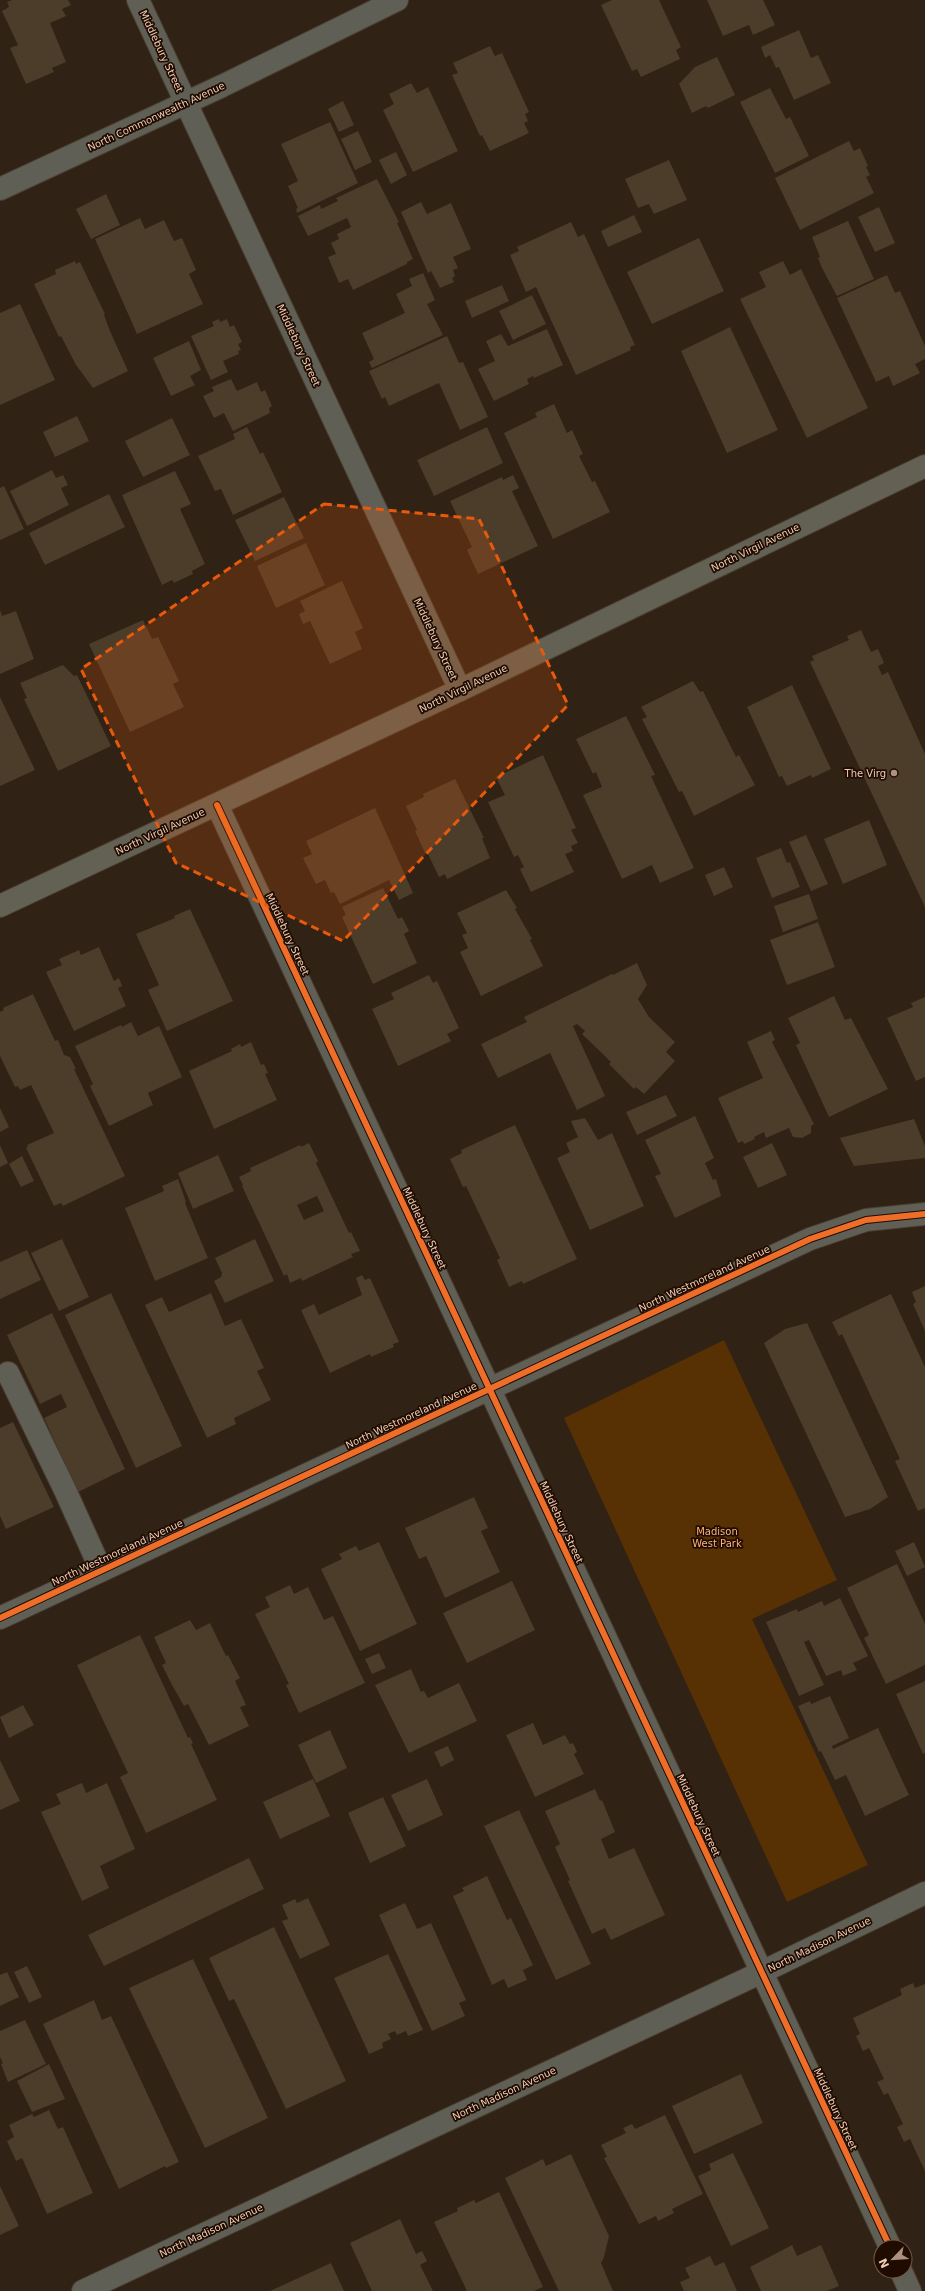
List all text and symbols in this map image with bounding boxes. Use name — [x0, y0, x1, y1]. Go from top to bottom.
street label: Middlebury Street — [138, 8, 185, 94]
street label: North Commonwealth Avenue — [86, 80, 227, 153]
street label: Middlebury Street — [275, 302, 322, 388]
street label: North Virgil Avenue — [709, 521, 801, 574]
street label: Middlebury Street — [412, 596, 459, 682]
street label: North Virgil Avenue — [417, 662, 509, 715]
place label: The Virg — [844, 768, 886, 779]
marker: The Virg — [889, 768, 899, 778]
street label: North Virgil Avenue — [114, 806, 206, 857]
street label: Middlebury Street — [264, 891, 311, 977]
street label: Middlebury Street — [401, 1185, 448, 1271]
street label: North Westmoreland Avenue — [637, 1243, 772, 1314]
street label: North Westmoreland Avenue — [344, 1380, 479, 1451]
street label: Middlebury Street — [538, 1479, 585, 1565]
street label: North Westmoreland Avenue — [50, 1517, 185, 1588]
park label: Madison West Park — [692, 1526, 742, 1549]
street label: Middlebury Street — [675, 1772, 722, 1858]
street label: North Madison Avenue — [766, 1915, 872, 1974]
street label: North Madison Avenue — [451, 2065, 558, 2122]
street label: Middlebury Street — [812, 2066, 859, 2152]
street label: North Madison Avenue — [158, 2202, 265, 2259]
north arrow — [873, 2239, 913, 2279]
text: N — [877, 2256, 892, 2270]

